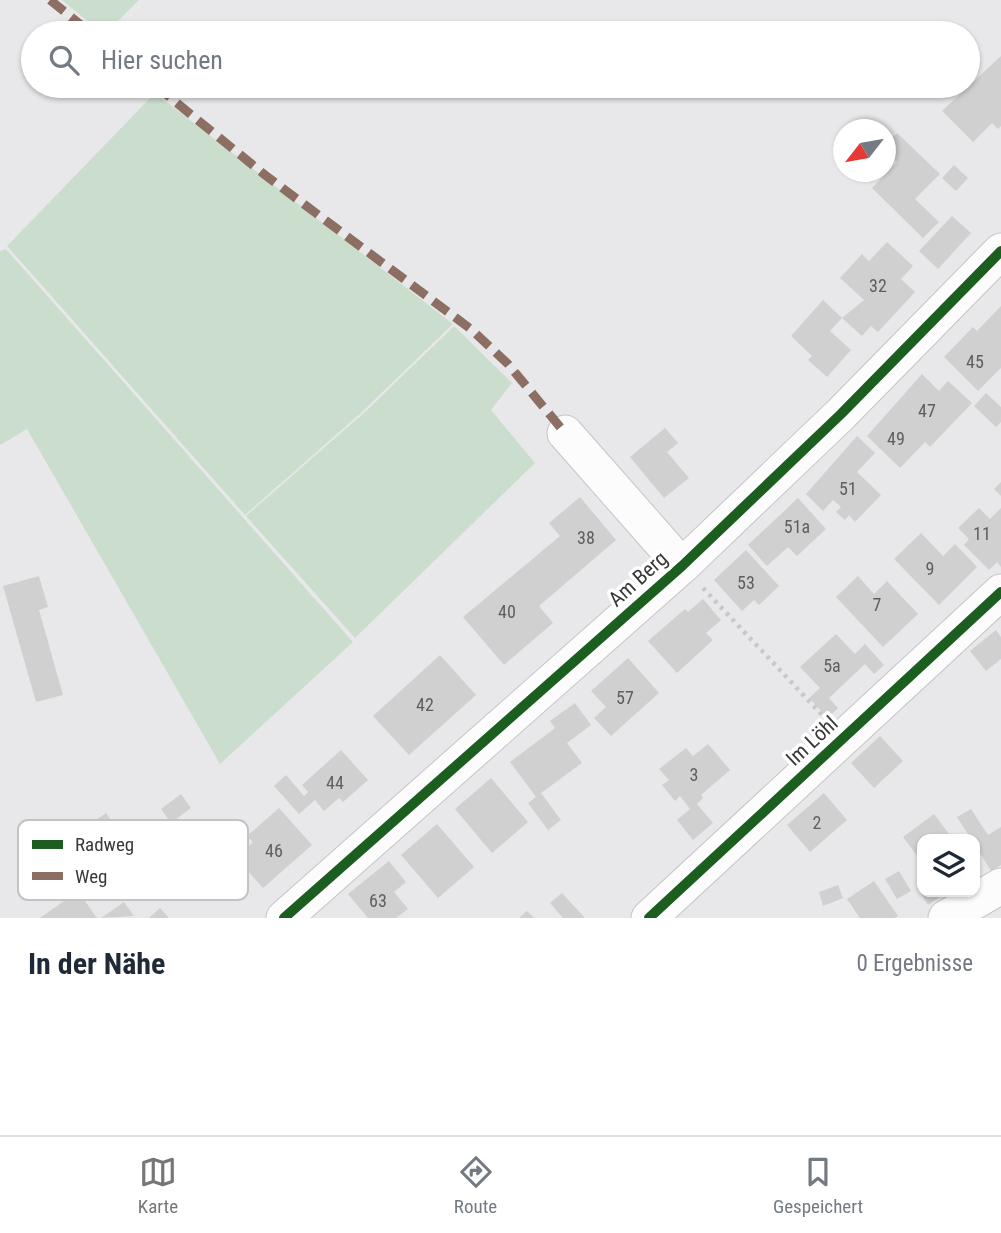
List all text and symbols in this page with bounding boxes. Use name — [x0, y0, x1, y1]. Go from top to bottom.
search box — [21, 21, 980, 98]
icon: search — [45, 41, 83, 79]
text: Hier suchen — [101, 45, 223, 75]
north arrow — [833, 119, 896, 182]
house number: 32 — [869, 275, 887, 296]
house number: 45 — [966, 351, 984, 372]
house number: 47 — [918, 400, 936, 421]
house number: 49 — [887, 428, 905, 449]
house number: 51 — [839, 478, 857, 499]
house number: 51a — [784, 516, 810, 537]
house number: 11 — [973, 523, 991, 544]
house number: 38 — [577, 527, 595, 548]
street label: Am Berg — [604, 546, 672, 612]
house number: 9 — [926, 558, 934, 579]
house number: 53 — [737, 572, 755, 593]
house number: 7 — [873, 594, 882, 615]
house number: 40 — [498, 601, 516, 622]
house number: 5a — [823, 655, 841, 676]
house number: 57 — [616, 687, 634, 708]
house number: 42 — [416, 694, 434, 715]
street label: Im Löhl — [781, 711, 843, 771]
house number: 3 — [690, 764, 698, 785]
house number: 44 — [326, 772, 344, 793]
house number: 2 — [813, 812, 822, 833]
legend — [18, 820, 248, 900]
text: Radweg — [75, 833, 134, 856]
map controls — [917, 834, 980, 897]
button: layers — [917, 834, 980, 897]
house number: 46 — [265, 840, 283, 861]
text: Weg — [75, 865, 107, 888]
house number: 63 — [369, 890, 387, 911]
text: In der Nähe — [28, 946, 165, 981]
text: 0 Ergebnisse — [856, 950, 973, 977]
tab: Karte — [138, 1153, 178, 1218]
tab: Route — [454, 1153, 497, 1218]
tab: Gespeichert — [773, 1153, 863, 1218]

